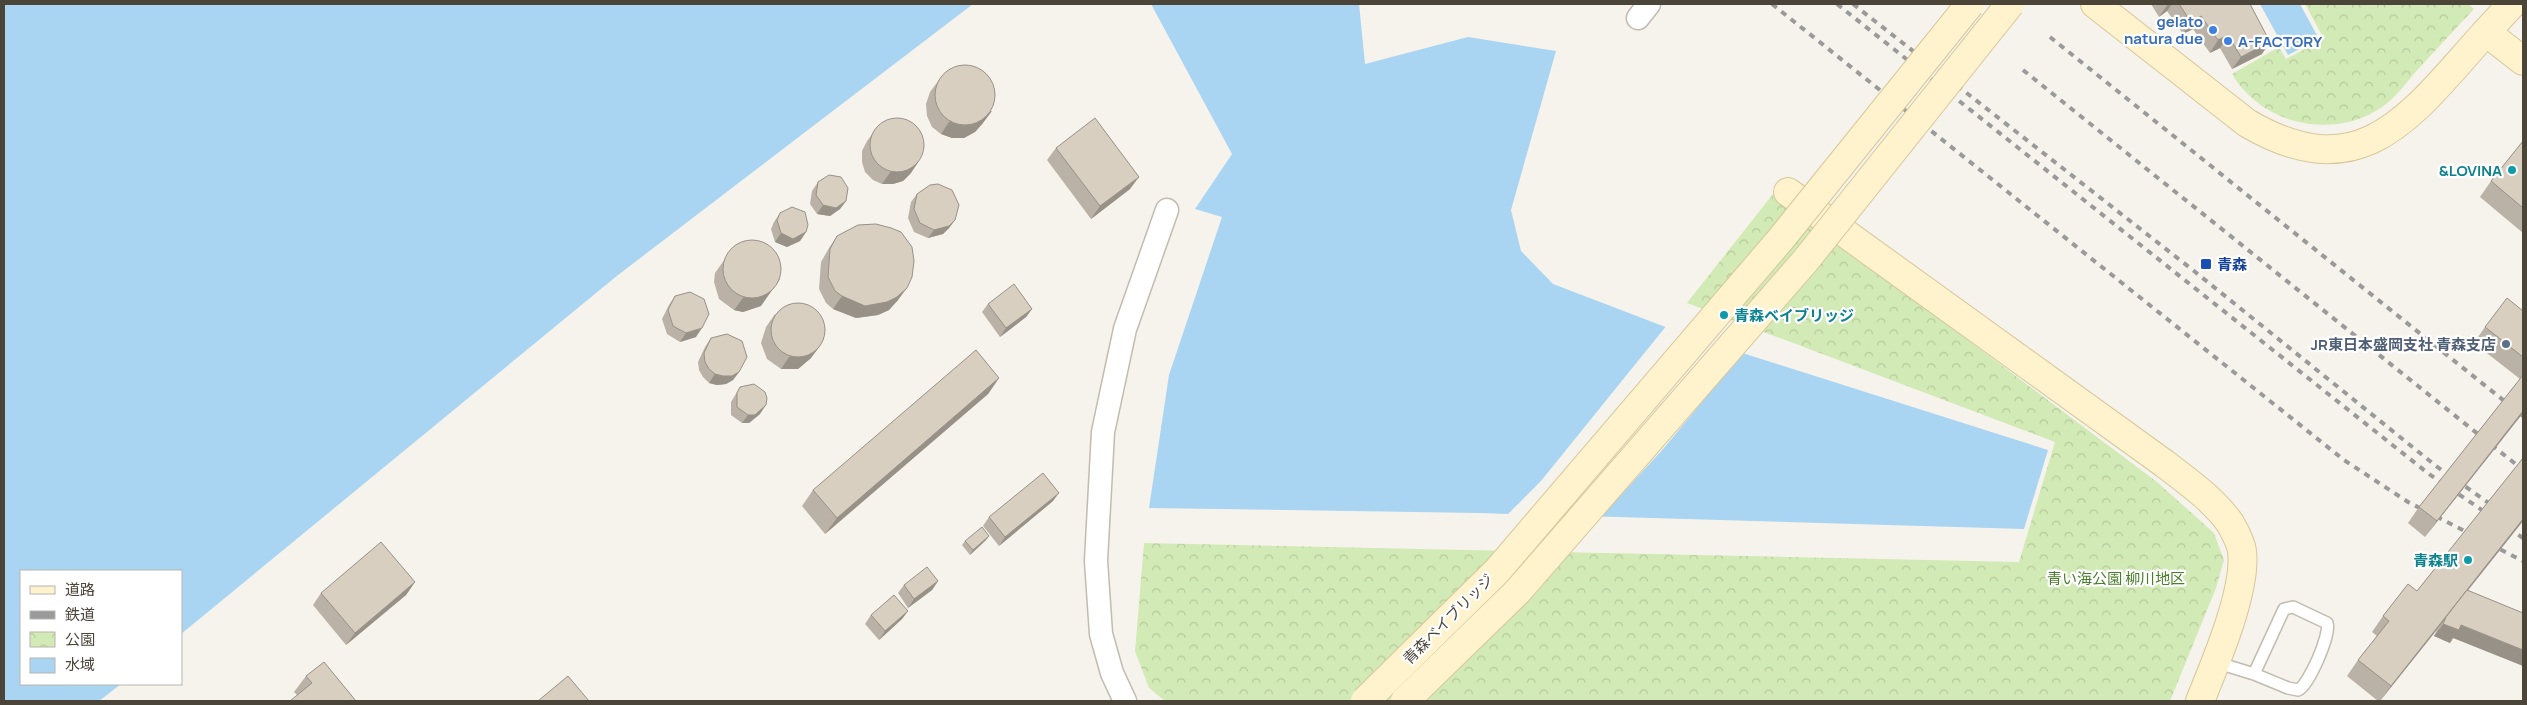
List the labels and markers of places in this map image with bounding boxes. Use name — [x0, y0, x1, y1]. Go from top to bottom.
place label: gelato natura due — [2124, 11, 2203, 49]
marker: gelato natura due — [2207, 24, 2219, 36]
place label: A-FACTORY — [2238, 31, 2323, 52]
marker: A-FACTORY — [2222, 35, 2234, 47]
place label: &LOVINA — [2439, 160, 2502, 181]
marker: &LOVINA — [2506, 164, 2518, 176]
place label: 青森 — [2217, 254, 2247, 275]
marker: 青森 — [2199, 257, 2213, 271]
place label: 青森ベイブリッジ — [1734, 305, 1854, 326]
marker: 青森ベイブリッジ — [1718, 309, 1730, 321]
place label: JR東日本盛岡支社 青森支店 — [2311, 334, 2496, 355]
marker: JR東日本盛岡支社 青森支店 — [2500, 338, 2512, 350]
place label: 青森駅 — [2413, 550, 2458, 571]
marker: 青森駅 — [2462, 554, 2474, 566]

